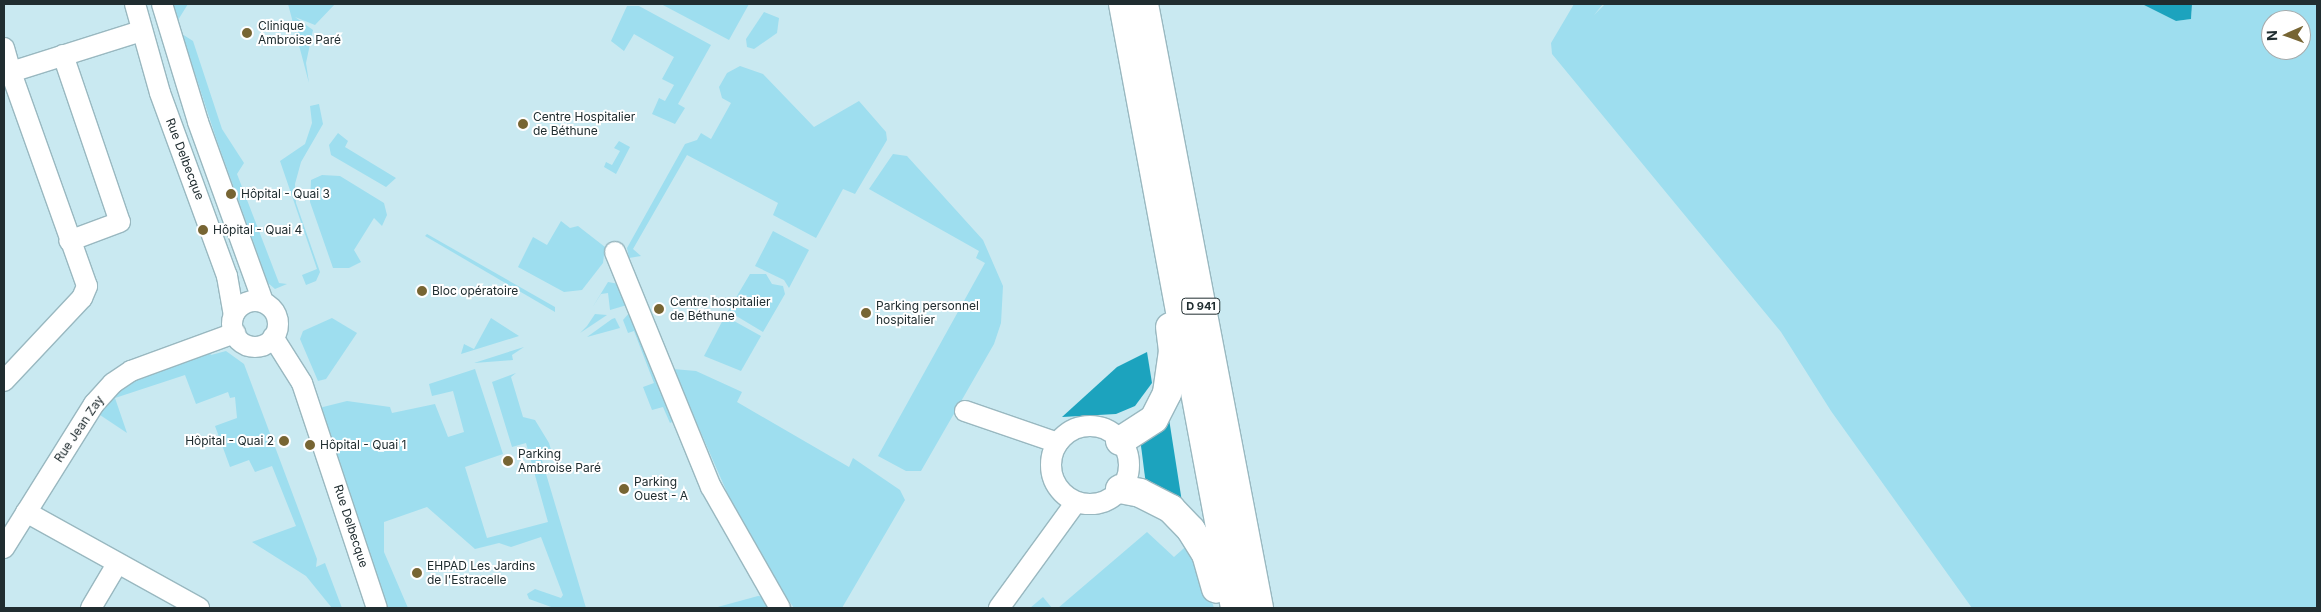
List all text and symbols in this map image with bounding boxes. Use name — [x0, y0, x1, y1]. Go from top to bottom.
north arrow — [2261, 10, 2311, 60]
place label: Clinique Ambroise Paré — [258, 19, 341, 47]
marker: Clinique Ambroise Paré — [240, 26, 254, 40]
text: N — [2263, 30, 2280, 41]
place label: Centre Hospitalier de Béthune — [533, 110, 635, 138]
street label: Rue Delbecque — [163, 116, 207, 202]
marker: Centre Hospitalier de Béthune — [517, 118, 529, 130]
place label: Hôpital - Quai 3 — [241, 187, 330, 201]
marker: Hôpital - Quai 3 — [225, 188, 237, 200]
place label: Hôpital - Quai 4 — [213, 223, 302, 237]
marker: Hôpital - Quai 4 — [197, 224, 209, 236]
place label: Bloc opératoire — [432, 284, 518, 298]
marker: Bloc opératoire — [416, 285, 428, 297]
place label: Centre hospitalier de Béthune — [670, 295, 770, 323]
road number: D 941 — [1181, 298, 1221, 314]
place label: Parking personnel hospitalier — [876, 299, 979, 327]
marker: Centre hospitalier de Béthune — [652, 302, 666, 316]
marker: Parking personnel hospitalier — [860, 307, 872, 319]
street label: Rue Jean Zay — [51, 393, 107, 465]
place label: Hôpital - Quai 2 — [185, 434, 274, 448]
marker: Hôpital - Quai 2 — [278, 435, 290, 447]
place label: Hôpital - Quai 1 — [320, 438, 406, 452]
marker: Hôpital - Quai 1 — [304, 439, 316, 451]
place label: Parking Ambroise Paré — [518, 447, 601, 475]
marker: Parking Ambroise Paré — [502, 455, 514, 467]
place label: Parking Ouest - A — [634, 475, 688, 503]
street label: Rue Delbecque — [331, 483, 371, 569]
marker: Parking Ouest - A — [618, 483, 630, 495]
place label: EHPAD Les Jardins de l'Estracelle — [427, 559, 535, 587]
marker: EHPAD Les Jardins de l'Estracelle — [411, 567, 423, 579]

